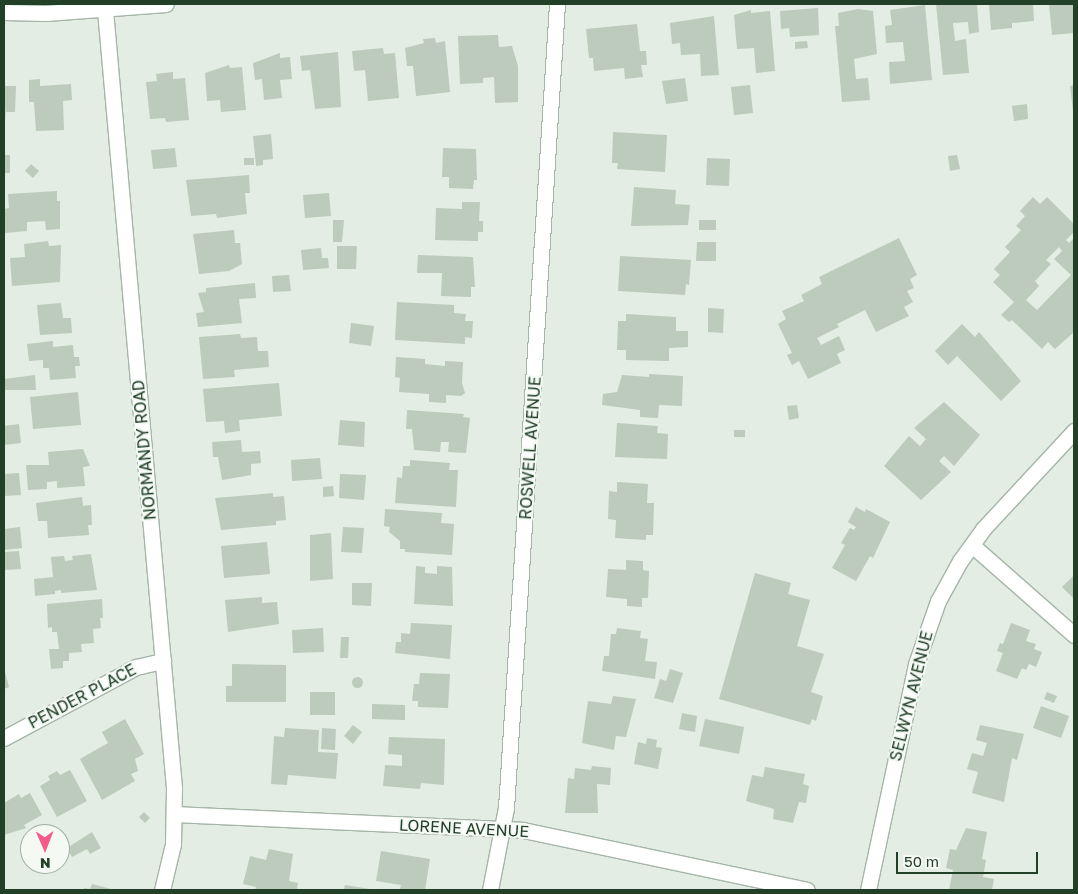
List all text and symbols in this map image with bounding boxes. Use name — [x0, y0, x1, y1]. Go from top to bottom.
street label: ROSWELL AVENUE — [515, 376, 545, 520]
street label: NORMANDY ROAD — [128, 379, 160, 521]
street label: SELWYN AVENUE — [886, 629, 936, 763]
street label: PENDER PLACE — [25, 660, 139, 732]
street label: LORENE AVENUE — [398, 815, 530, 841]
north arrow — [20, 824, 70, 874]
scale bar — [898, 842, 1040, 874]
text: 50 m — [904, 852, 939, 870]
text: N — [40, 855, 51, 872]

